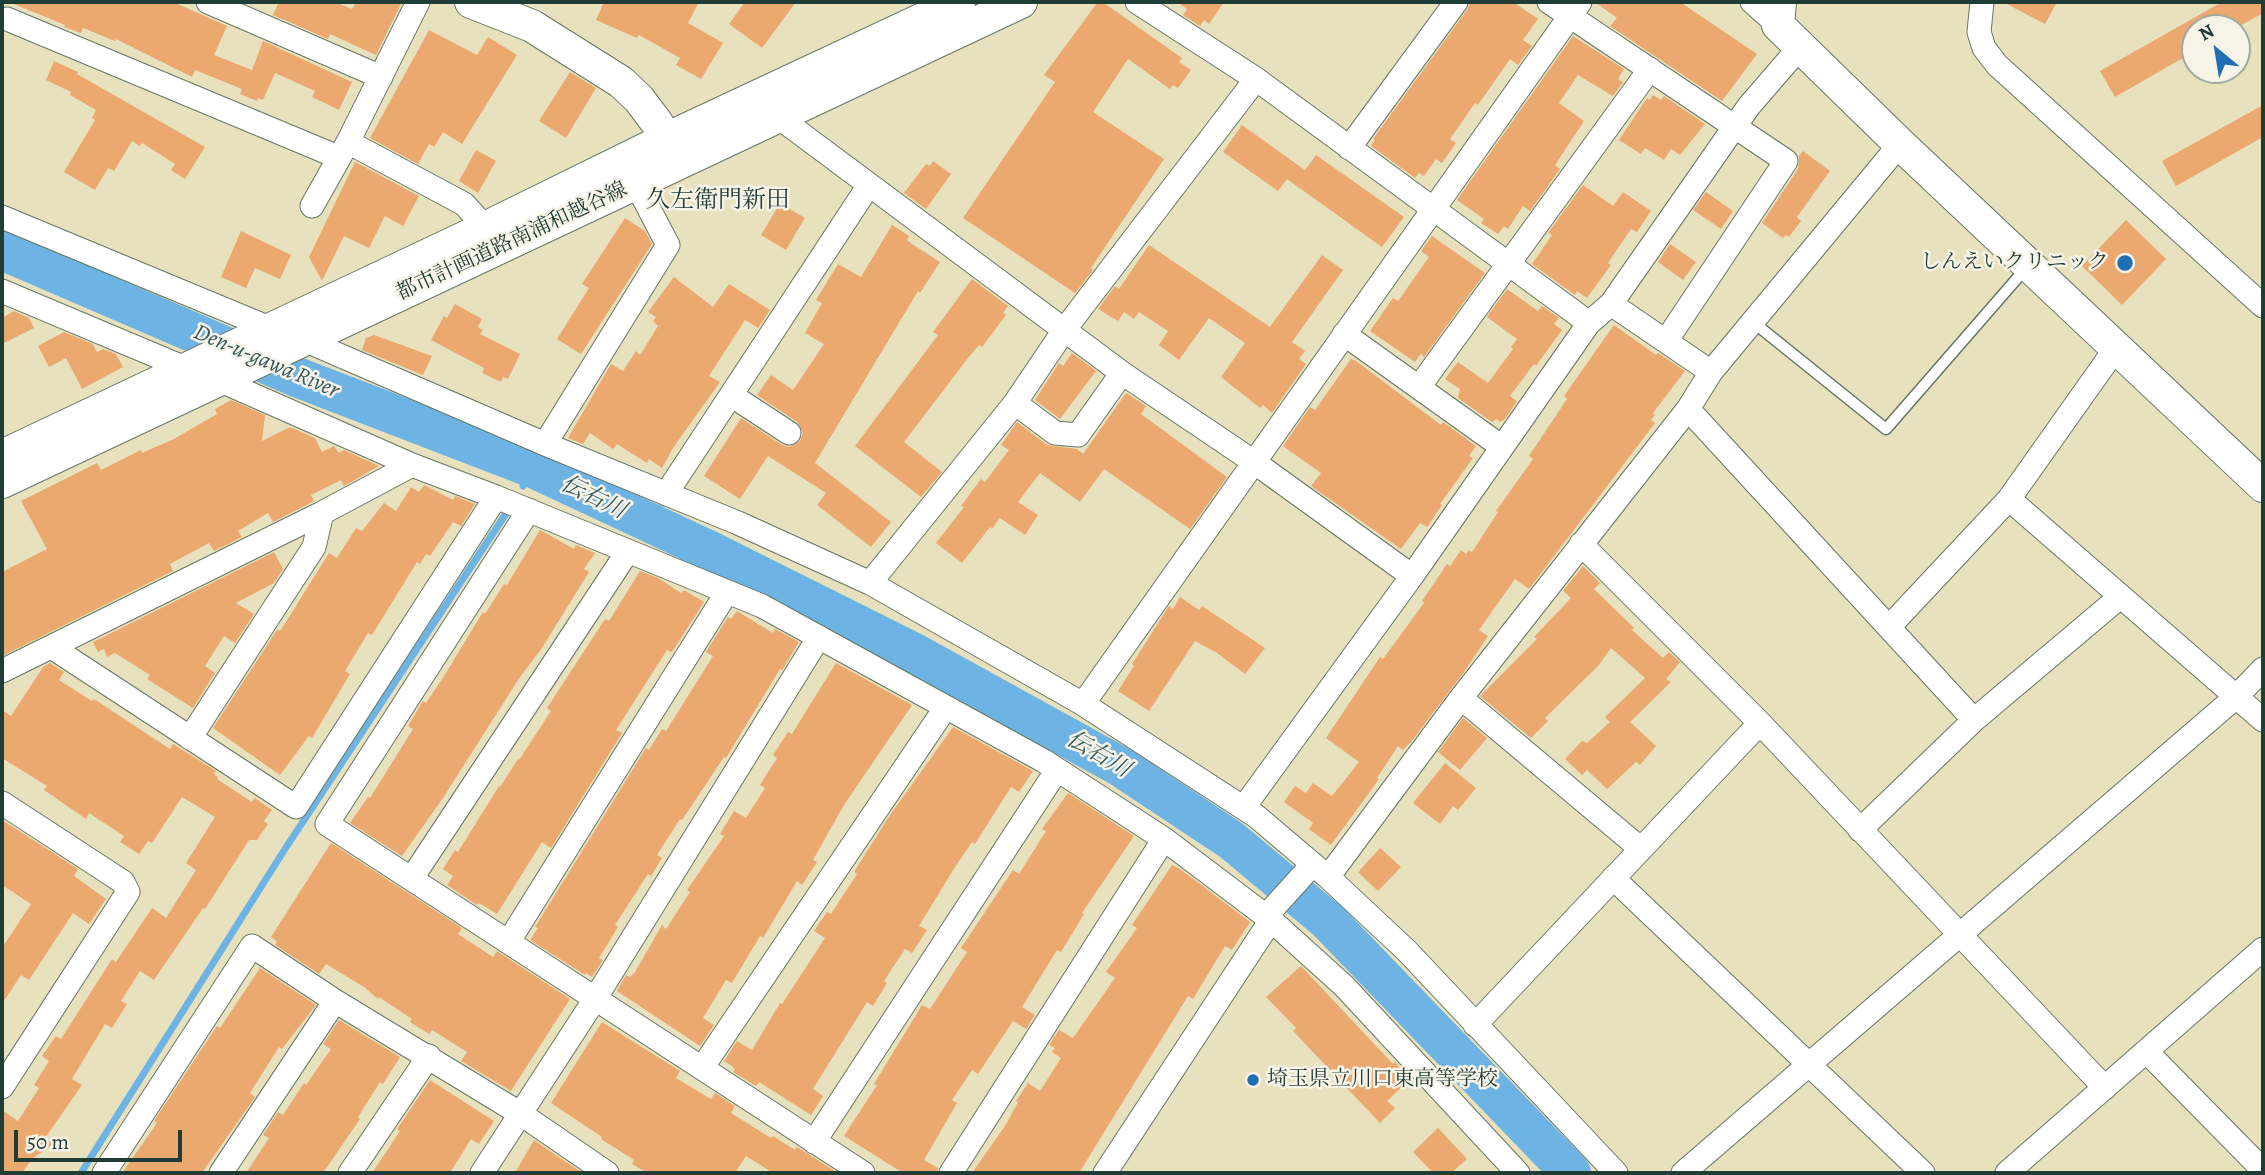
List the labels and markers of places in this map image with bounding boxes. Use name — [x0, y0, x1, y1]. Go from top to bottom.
place label: しんえいクリニック — [1920, 250, 2109, 276]
marker: しんえいクリニック — [2115, 253, 2135, 273]
place label: 埼玉県立川口東高等学校 — [1267, 1067, 1498, 1093]
marker: 埼玉県立川口東高等学校 — [1245, 1072, 1261, 1088]

